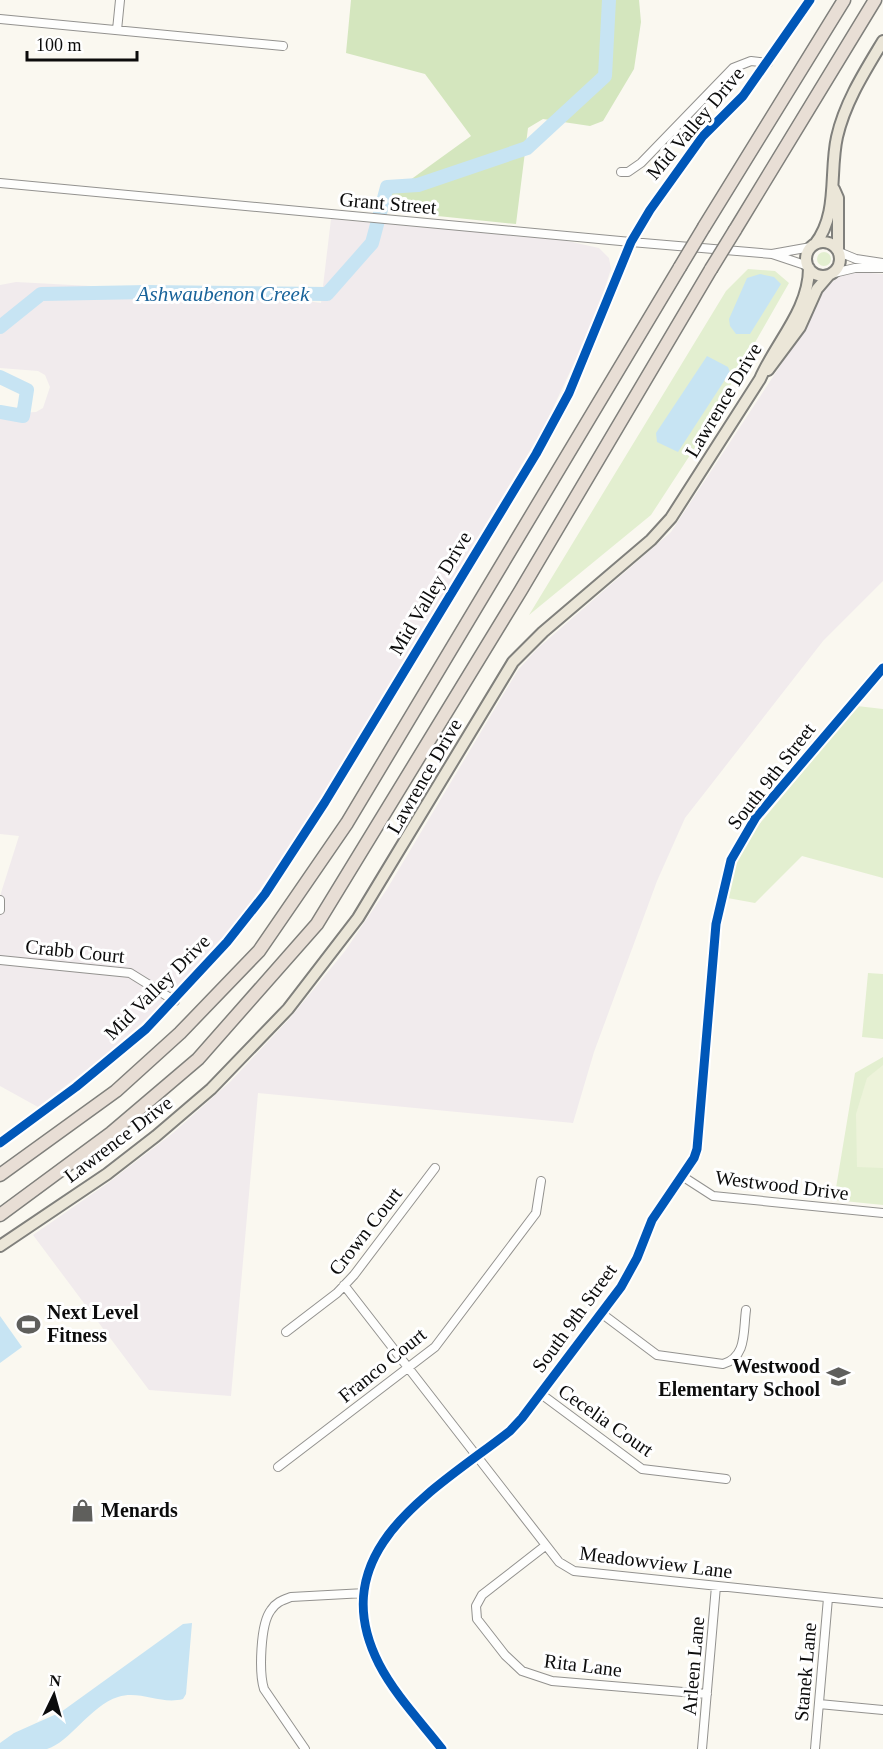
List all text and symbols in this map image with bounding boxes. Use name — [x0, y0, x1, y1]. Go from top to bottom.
scale bar — [27, 24, 136, 62]
text: 100 m — [36, 35, 82, 55]
street label: Mid Valley Drive — [642, 62, 749, 184]
street label: Grant Street — [339, 188, 438, 218]
water label: Ashwaubenon Creek — [135, 282, 310, 306]
street label: Lawrence Drive — [680, 339, 766, 461]
street label: Mid Valley Drive — [385, 527, 476, 659]
street label: Lawrence Drive — [382, 714, 466, 838]
street label: South 9th Street — [723, 718, 820, 834]
street label: Mid Valley Drive — [100, 930, 215, 1045]
street label: Crabb Court — [24, 935, 126, 967]
street label: Lawrence Drive — [60, 1091, 176, 1187]
street label: Westwood Drive — [714, 1166, 850, 1204]
street label: Crown Court — [324, 1183, 406, 1279]
street label: South 9th Street — [527, 1259, 621, 1377]
place label: Next Level Fitness — [47, 1301, 139, 1346]
sports icon: Next Level Fitness — [16, 1311, 42, 1337]
street label: Franco Court — [334, 1323, 430, 1407]
place label: Westwood Elementary School — [658, 1355, 820, 1401]
school or university icon: Westwood Elementary School — [825, 1364, 851, 1390]
street label: Cecelia Court — [554, 1379, 658, 1461]
shop icon: Menards — [70, 1497, 96, 1523]
place label: Menards — [101, 1499, 178, 1521]
street label: Meadowview Lane — [578, 1542, 734, 1582]
street label: Arleen Lane — [678, 1615, 708, 1716]
street label: Stanek Lane — [790, 1621, 820, 1722]
street label: Rita Lane — [543, 1649, 623, 1681]
north arrow — [24, 1665, 84, 1725]
text: N — [49, 1672, 62, 1690]

